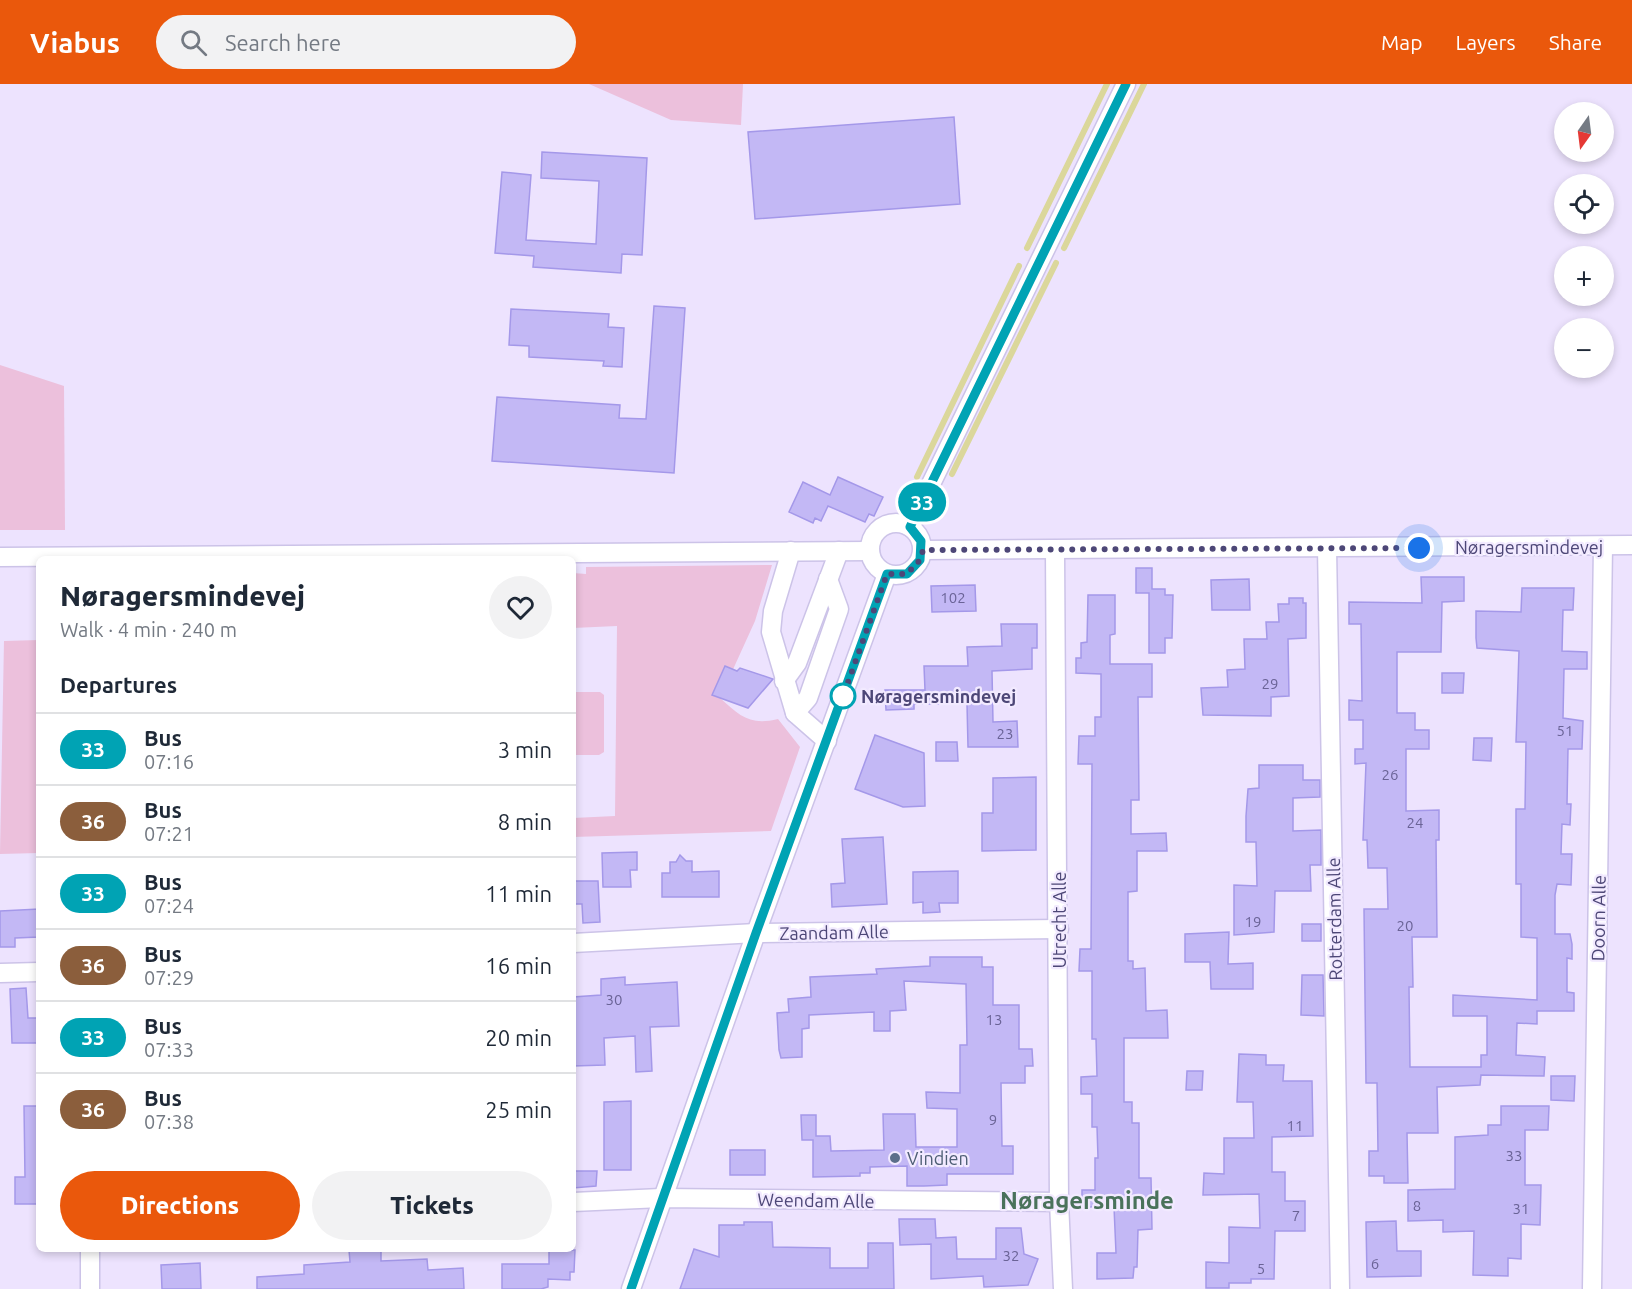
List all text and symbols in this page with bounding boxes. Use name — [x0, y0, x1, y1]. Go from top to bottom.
search box — [156, 15, 576, 69]
icon: search — [177, 26, 210, 59]
text: Viabus — [30, 27, 120, 58]
text: Search here — [225, 30, 341, 55]
text: Map — [1381, 30, 1422, 54]
text: Layers — [1455, 30, 1516, 54]
text: Share — [1549, 30, 1602, 54]
north arrow — [1554, 102, 1614, 162]
map controls — [1554, 102, 1614, 378]
button: locate — [1554, 174, 1614, 234]
button: + — [1554, 246, 1614, 306]
button: − — [1554, 318, 1614, 378]
line badge: 33 — [895, 482, 949, 522]
text: 33 — [910, 490, 934, 514]
your location — [1404, 533, 1434, 563]
street label: Nøragersmindevej — [1455, 537, 1603, 557]
button: heart — [489, 576, 552, 639]
text: Nøragersmindevej — [60, 580, 305, 611]
house number: 102 — [940, 589, 966, 606]
text: Walk · 4 min · 240 m — [60, 618, 237, 641]
text: Departures — [60, 672, 177, 697]
house number: 29 — [1262, 675, 1278, 692]
marker: Nøragersmindevej — [830, 683, 856, 709]
place label: Nøragersmindevej — [861, 686, 1016, 706]
house number: 51 — [1557, 722, 1573, 739]
text: Bus — [144, 725, 182, 750]
house number: 23 — [997, 725, 1013, 742]
text: 33 — [81, 737, 105, 761]
text: 3 min — [498, 737, 552, 762]
text: 07:16 — [144, 750, 194, 773]
house number: 26 — [1382, 766, 1398, 783]
text: Bus — [144, 797, 182, 822]
text: 36 — [81, 809, 105, 833]
text: 8 min — [498, 809, 552, 834]
house number: 24 — [1407, 814, 1423, 831]
text: 07:21 — [144, 822, 194, 845]
street label: Rotterdam Alle — [1323, 857, 1345, 981]
text: Bus — [144, 869, 182, 894]
street label: Utrecht Alle — [1049, 871, 1069, 969]
street label: Doorn Alle — [1587, 875, 1609, 961]
text: 33 — [81, 881, 105, 905]
text: 11 min — [485, 881, 552, 906]
text: 07:24 — [144, 894, 194, 917]
house number: 19 — [1245, 913, 1261, 930]
house number: 20 — [1397, 917, 1413, 934]
street label: Zaandam Alle — [779, 921, 889, 943]
text: Bus — [144, 941, 182, 966]
text: 36 — [81, 953, 105, 977]
text: 16 min — [485, 953, 552, 978]
text: 07:29 — [144, 966, 194, 989]
house number: 30 — [606, 991, 622, 1008]
house number: 13 — [986, 1011, 1002, 1028]
text: Bus — [144, 1013, 182, 1038]
text: 33 — [81, 1025, 105, 1049]
text: 20 min — [485, 1025, 552, 1050]
text: 07:33 — [144, 1038, 194, 1061]
text: Bus — [144, 1085, 182, 1110]
text: 36 — [81, 1097, 105, 1121]
text: 25 min — [485, 1097, 552, 1122]
text: 07:38 — [144, 1110, 194, 1133]
house number: 9 — [989, 1111, 997, 1128]
house number: 11 — [1287, 1117, 1303, 1134]
house number: 33 — [1506, 1147, 1522, 1164]
place label: Vindien — [907, 1148, 969, 1168]
marker: Vindien — [888, 1151, 902, 1165]
button: Directions — [60, 1171, 300, 1240]
button: Tickets — [312, 1171, 552, 1240]
district label: Nøragersminde — [1000, 1187, 1174, 1214]
street label: Weendam Alle — [757, 1189, 875, 1211]
house number: 8 — [1413, 1197, 1421, 1214]
house number: 31 — [1513, 1200, 1529, 1217]
house number: 7 — [1292, 1207, 1300, 1224]
house number: 32 — [1003, 1247, 1019, 1264]
house number: 6 — [1371, 1255, 1379, 1272]
house number: 5 — [1257, 1260, 1265, 1277]

